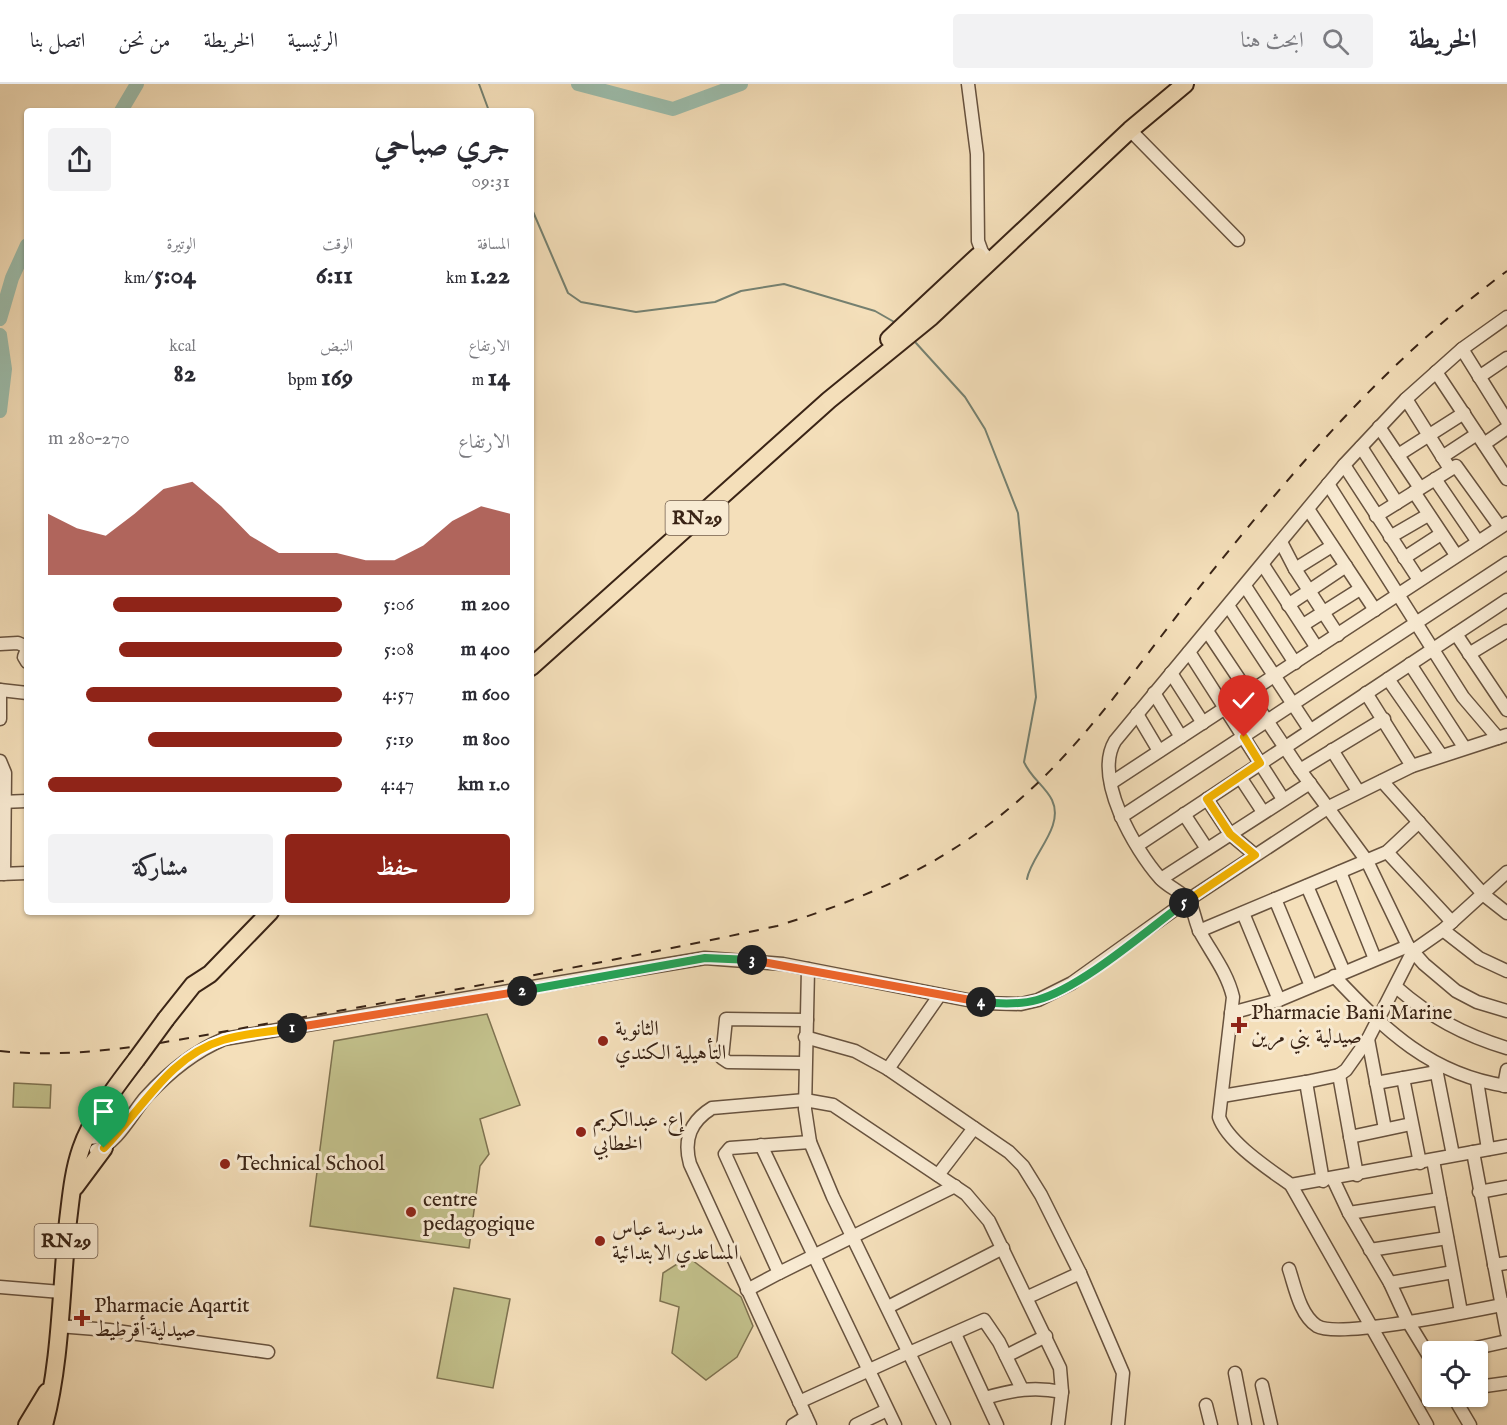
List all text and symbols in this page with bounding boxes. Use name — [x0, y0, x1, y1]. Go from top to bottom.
search box — [953, 14, 1373, 68]
text: الخريطة — [1409, 23, 1477, 58]
icon: search — [1319, 25, 1352, 58]
text: ابحث هنا — [1240, 27, 1304, 55]
text: اتصل بنا — [30, 28, 85, 55]
text: من نحن — [118, 28, 170, 55]
text: الخريطة — [203, 28, 255, 55]
text: الرئيسية — [288, 28, 338, 55]
text: جري صباحي — [374, 125, 510, 167]
button: share — [48, 128, 111, 191]
text: 09:31 — [471, 169, 510, 194]
text: الوتيرة — [166, 235, 196, 255]
text: الوقت — [322, 235, 353, 255]
text: المسافة — [477, 235, 510, 255]
text: 5:04 — [154, 259, 196, 292]
text: 6:11 — [316, 259, 353, 292]
text: 1.22 — [470, 259, 510, 292]
text: /km — [124, 269, 154, 289]
text: km — [446, 269, 470, 289]
text: kcal — [169, 337, 196, 357]
text: النبض — [320, 337, 353, 357]
text: الارتفاع — [468, 337, 510, 357]
text: 82 — [174, 357, 196, 390]
text: 169 — [321, 361, 353, 394]
text: 14 — [488, 361, 510, 394]
text: bpm — [288, 371, 321, 391]
text: m — [472, 371, 488, 391]
text: 270–280 m — [48, 426, 130, 451]
text: الارتفاع — [458, 430, 510, 455]
road number: RN29 — [666, 501, 728, 535]
text: 5:06 — [383, 592, 414, 617]
text: 200 m — [461, 592, 510, 617]
text: 5:08 — [384, 637, 414, 662]
text: 400 m — [461, 637, 510, 662]
pin — [1218, 675, 1269, 737]
text: 4:57 — [382, 682, 414, 707]
text: 600 m — [462, 682, 510, 707]
icon: check — [1227, 684, 1260, 717]
text: 5:19 — [385, 727, 414, 752]
text: 800 m — [463, 727, 510, 752]
text: 4:47 — [380, 772, 414, 797]
text: 1.0 km — [458, 772, 510, 797]
button: مشاركة — [48, 834, 273, 903]
button: حفظ — [285, 834, 510, 903]
pin: 5 — [1169, 888, 1199, 918]
text: 5 — [1181, 893, 1187, 913]
pin: 3 — [737, 945, 767, 975]
text: 3 — [749, 950, 755, 970]
pin: 2 — [507, 976, 537, 1006]
text: 2 — [518, 981, 526, 1001]
pin: 4 — [966, 987, 996, 1017]
text: 4 — [977, 992, 985, 1012]
place label: Pharmacie Bani Marine صيدلية بني مرين — [1251, 1000, 1453, 1055]
pin: 1 — [277, 1013, 307, 1043]
place label: الثانوية التأهيلية الكندي — [615, 1016, 726, 1068]
text: 1 — [289, 1018, 295, 1038]
marker: Pharmacie Bani Marine صيدلية بني مرين — [1232, 1018, 1246, 1032]
marker: الثانوية التأهيلية الكندي — [596, 1034, 610, 1048]
pin — [78, 1086, 129, 1148]
icon: arrive — [87, 1095, 120, 1128]
place label: إع. عبدالكريم الخطابي — [593, 1107, 685, 1160]
marker: إع. عبدالكريم الخطابي — [574, 1125, 588, 1139]
place label: Technical School — [237, 1151, 385, 1178]
marker: Technical School — [218, 1157, 232, 1171]
place label: centre pedagogique — [423, 1187, 535, 1238]
marker: centre pedagogique — [404, 1205, 418, 1219]
place label: مدرسة عباس المساعدي الابتدائية — [612, 1216, 739, 1268]
road number: RN29 — [34, 1224, 98, 1258]
marker: مدرسة عباس المساعدي الابتدائية — [593, 1234, 607, 1248]
place label: Pharmacie Aqartit صيدلية أقرطيط — [94, 1293, 250, 1344]
marker: Pharmacie Aqartit صيدلية أقرطيط — [75, 1311, 89, 1325]
map controls — [1422, 1341, 1488, 1407]
button: locate — [1422, 1341, 1488, 1407]

